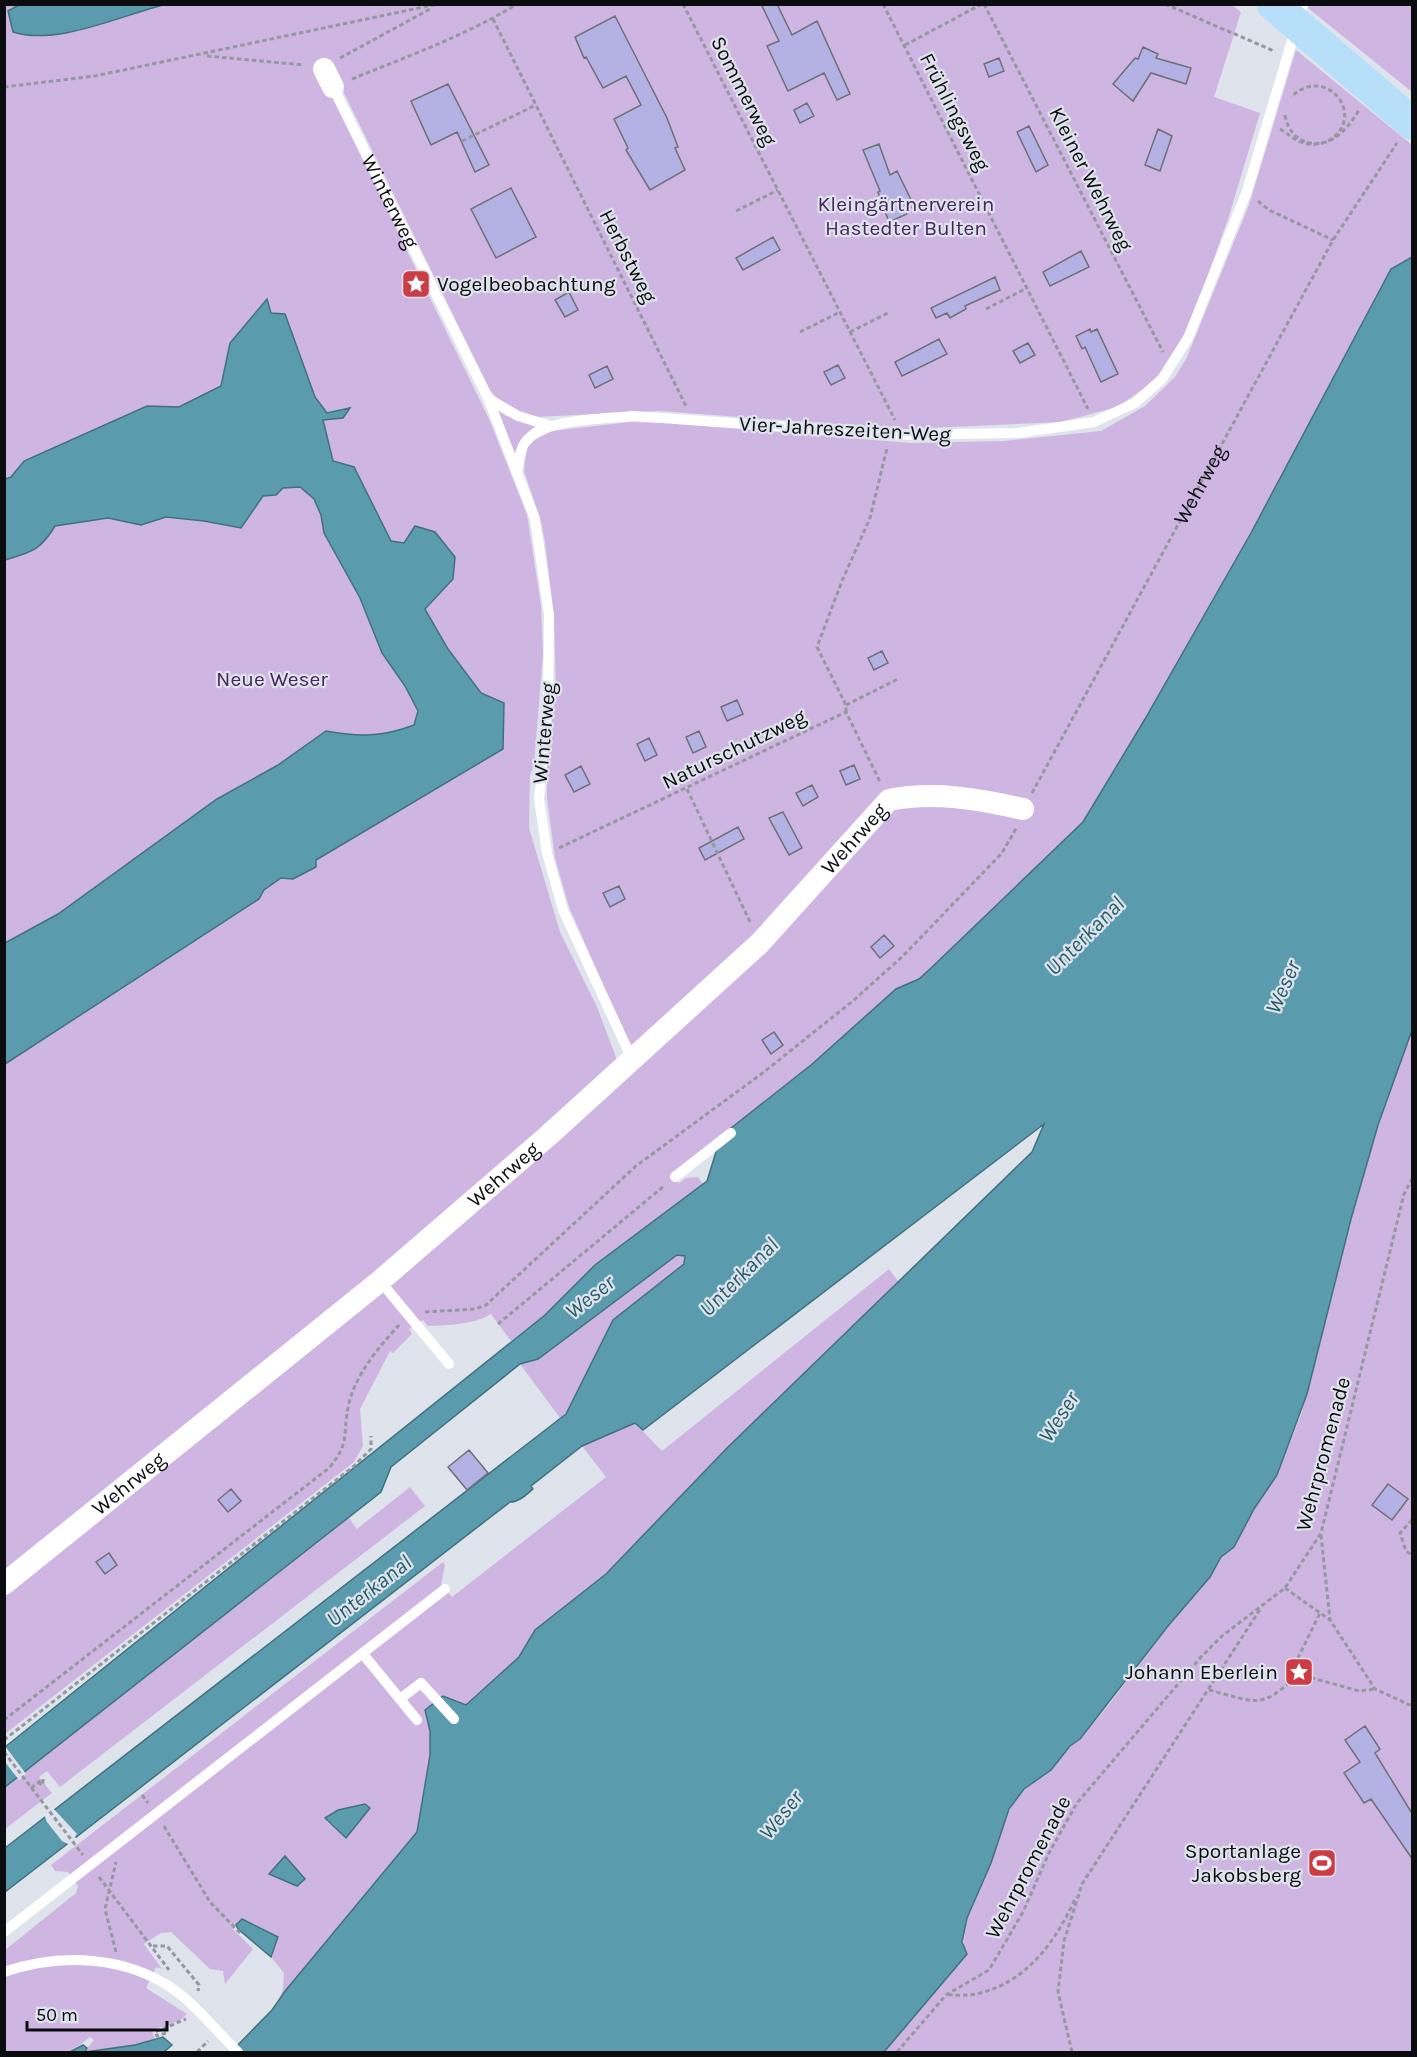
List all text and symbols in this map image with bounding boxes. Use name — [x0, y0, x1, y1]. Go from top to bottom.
street label: Sommerweg — [706, 32, 782, 150]
street label: Frühlingsweg — [915, 49, 995, 175]
street label: Kleiner Wehrweg — [1044, 103, 1138, 255]
street label: Winterweg — [357, 151, 424, 253]
park label: Kleingärtnerverein Hastedter Bulten — [818, 192, 994, 240]
street label: Herbstweg — [594, 205, 662, 307]
place icon: Vogelbeobachtung — [400, 268, 432, 300]
place label: Vogelbeobachtung — [437, 272, 616, 296]
street label: Vier-Jahreszeiten-Weg — [738, 411, 952, 447]
street label: Wehrweg — [1168, 441, 1231, 529]
park label: Neue Weser — [216, 667, 328, 691]
street label: Winterweg — [528, 681, 560, 785]
street label: Naturschutzweg — [658, 704, 810, 794]
street label: Wehrweg — [816, 798, 892, 879]
water label: Unterkanal — [1040, 891, 1130, 981]
water label: Weser — [1260, 955, 1307, 1018]
street label: Wehrweg — [463, 1137, 544, 1212]
water label: Unterkanal — [694, 1232, 784, 1322]
water label: Weser — [560, 1269, 621, 1324]
street label: Wehrpromenade — [1291, 1374, 1355, 1534]
water label: Weser — [1033, 1385, 1086, 1447]
street label: Wehrweg — [87, 1447, 170, 1520]
water label: Unterkanal — [321, 1550, 417, 1632]
place icon: Johann Eberlein — [1283, 1656, 1315, 1688]
place label: Johann Eberlein — [1125, 1660, 1278, 1684]
water label: Weser — [753, 1784, 809, 1845]
street label: Wehrpromenade — [980, 1791, 1076, 1943]
place label: Sportanlage Jakobsberg — [1185, 1839, 1301, 1887]
sports icon: Sportanlage Jakobsberg — [1306, 1847, 1338, 1879]
scale bar — [27, 1994, 166, 2032]
text: 50 m — [36, 2004, 78, 2026]

